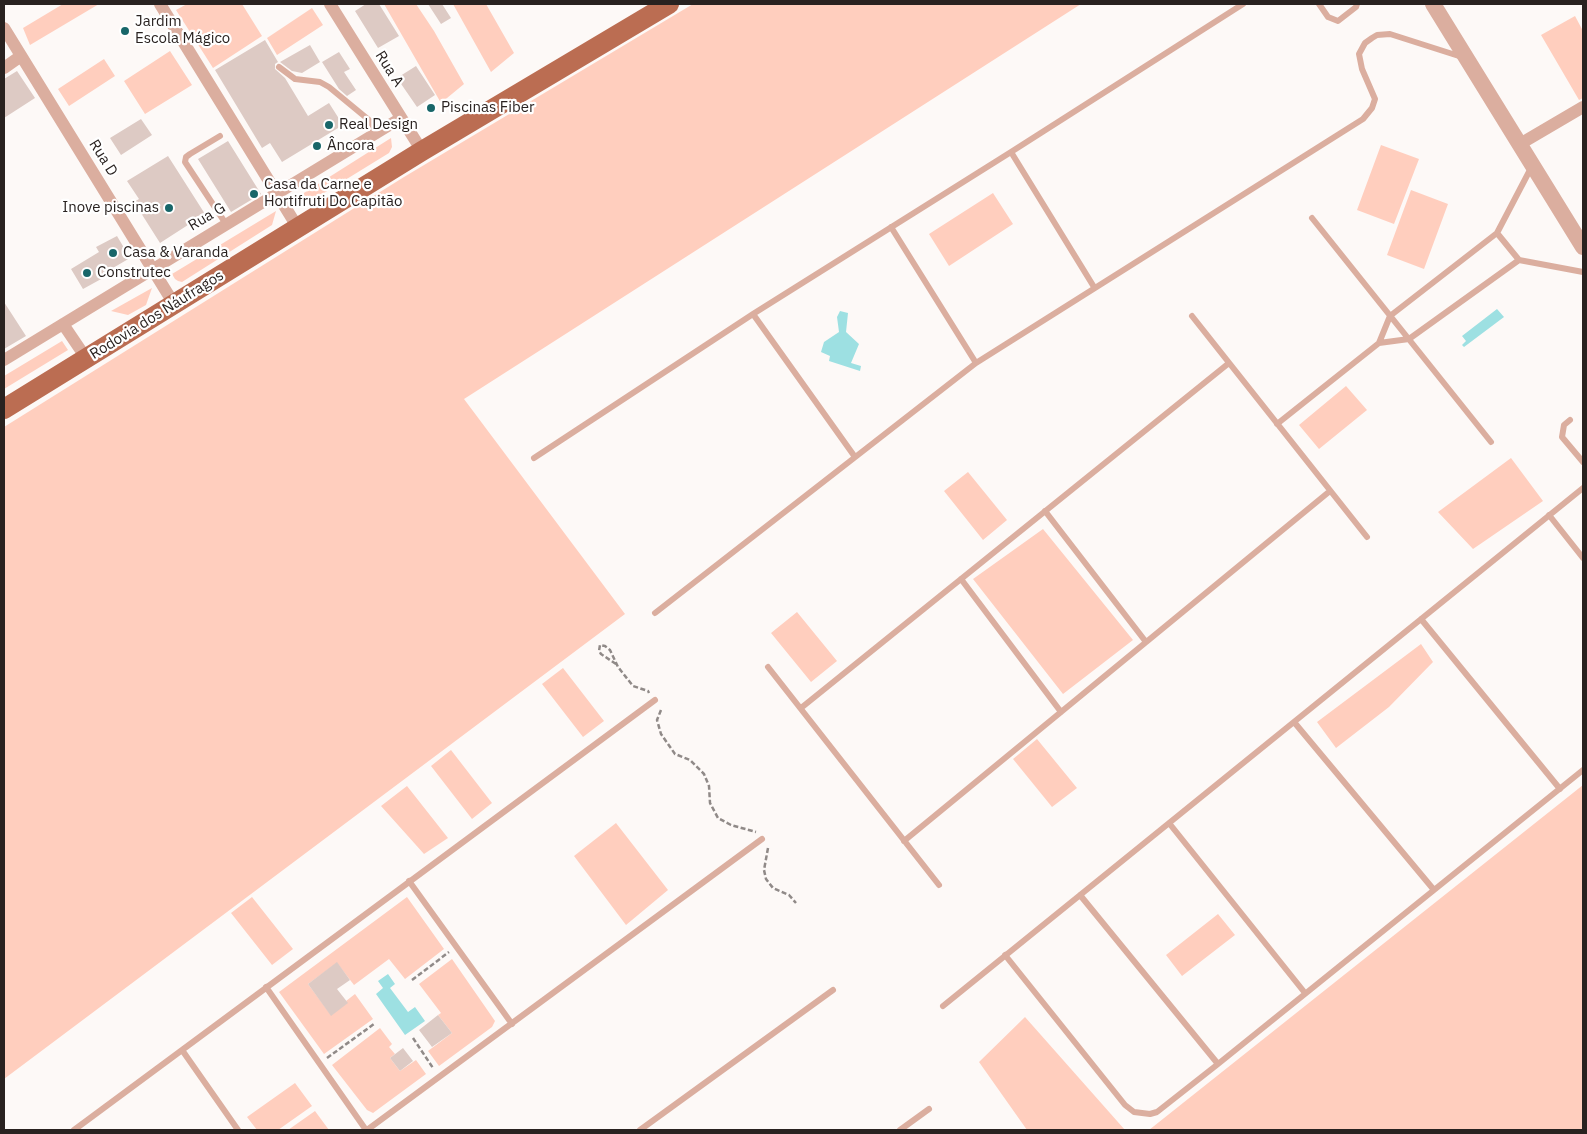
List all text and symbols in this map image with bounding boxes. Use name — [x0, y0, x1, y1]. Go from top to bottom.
place label: Jardim Escola Mágico — [135, 13, 230, 48]
marker: Jardim Escola Mágico — [119, 25, 131, 37]
street label: Rua A — [371, 48, 407, 90]
place label: Piscinas Fiber — [441, 99, 534, 117]
marker: Piscinas Fiber — [425, 102, 437, 114]
place label: Real Design — [339, 116, 418, 134]
marker: Real Design — [323, 119, 335, 131]
street label: Rua D — [85, 136, 121, 180]
place label: Âncora — [327, 137, 374, 155]
marker: Âncora — [311, 140, 323, 152]
place label: Casa da Carne e Hortifruti Do Capitão — [264, 176, 402, 211]
marker: Casa da Carne e Hortifruti Do Capitão — [248, 188, 260, 200]
place label: Inove piscinas — [62, 199, 159, 217]
street label: Rua G — [185, 199, 229, 235]
marker: Inove piscinas — [163, 202, 175, 214]
place label: Casa & Varanda — [123, 244, 229, 262]
marker: Casa & Varanda — [107, 247, 119, 259]
place label: Construtec — [97, 264, 171, 282]
street label: Rodovia dos Náufragos — [87, 266, 227, 364]
marker: Construtec — [81, 267, 93, 279]

